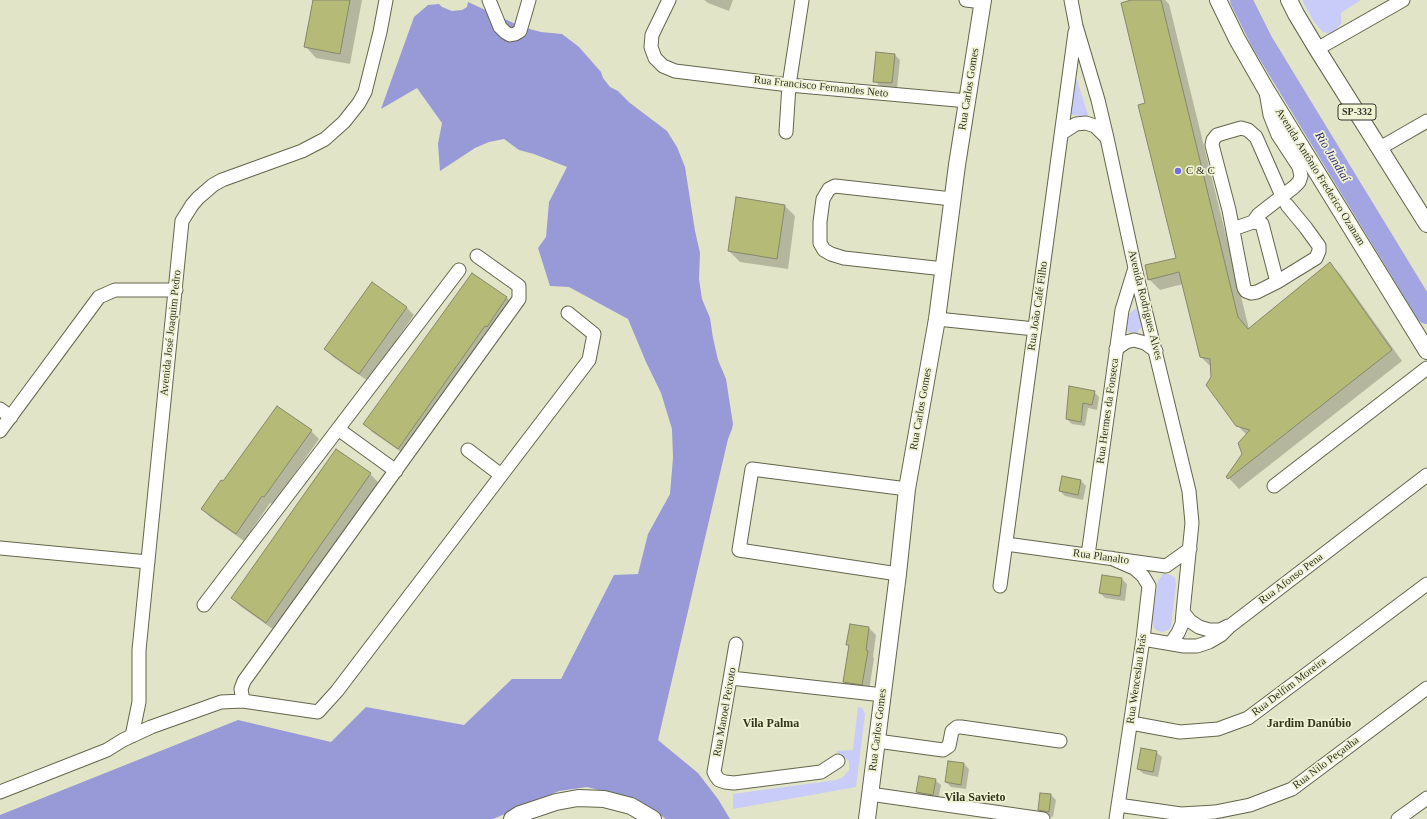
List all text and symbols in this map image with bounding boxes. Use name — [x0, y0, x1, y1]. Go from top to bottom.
street label: Rua Carlos Gomes — [956, 47, 982, 131]
street label: Rua Francisco Fernandes Neto — [753, 73, 889, 101]
road number: SP-332 — [1338, 104, 1376, 120]
street label: Avenida Antônio Frederico Ozanam — [1272, 106, 1368, 248]
water label: Rio Jundiaí — [1311, 129, 1353, 185]
place label: C & C — [1186, 164, 1215, 178]
marker: C & C — [1173, 166, 1183, 176]
street label: Avenida Rodrigues Alves — [1125, 249, 1165, 361]
street label: Rua João Café Filho — [1025, 260, 1051, 352]
street label: Avenida José Joaquim Pedro — [158, 269, 184, 397]
street label: Rua Hermes da Fonseca — [1094, 357, 1122, 465]
street label: Rua Carlos Gomes — [907, 367, 935, 451]
street label: Rua Planalto — [1072, 547, 1130, 567]
street label: Rua Afonso Pena — [1256, 551, 1326, 607]
street label: Rua Wenceslau Brás — [1124, 633, 1150, 725]
street label: Rua Delfim Moreira — [1249, 655, 1329, 719]
street label: Rua Manoel Peixoto — [711, 666, 739, 758]
street label: Rua Carlos Gomes — [866, 688, 890, 772]
district label: Vila Palma — [743, 717, 799, 731]
district label: Jardim Danúbio — [1267, 717, 1351, 731]
street label: Rua Nilo Peçanha — [1290, 734, 1362, 792]
district label: Vila Savieto — [944, 791, 1006, 805]

